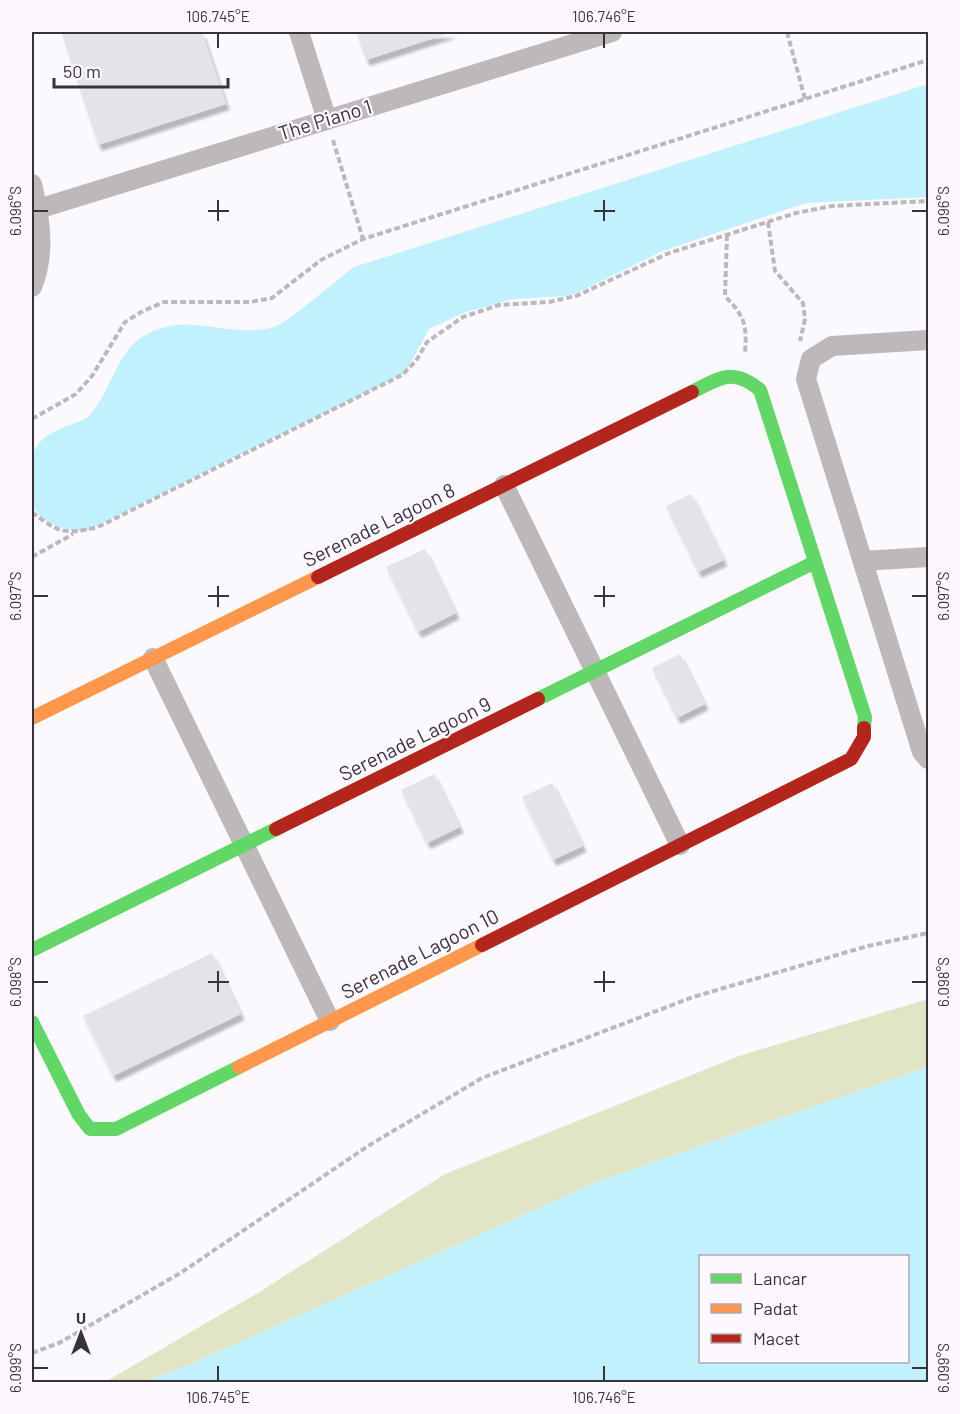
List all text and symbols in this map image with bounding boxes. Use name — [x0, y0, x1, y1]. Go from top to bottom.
text: 106.745°E — [186, 7, 250, 25]
text: 106.746°E — [572, 7, 636, 25]
scale bar — [54, 51, 228, 89]
text: 50 m — [63, 60, 101, 82]
street label: The Piano 1 — [275, 93, 374, 145]
text: 6.096°S — [6, 186, 24, 236]
text: 6.096°S — [934, 186, 952, 236]
street label: Serenade Lagoon 8 — [299, 477, 458, 571]
text: 6.097°S — [6, 571, 24, 621]
text: 6.097°S — [934, 571, 952, 621]
street label: Serenade Lagoon 9 — [335, 691, 494, 785]
street label: Serenade Lagoon 10 — [337, 903, 502, 1003]
text: 6.098°S — [6, 957, 24, 1007]
text: 6.098°S — [934, 957, 952, 1007]
legend — [699, 1255, 909, 1363]
text: Lancar — [753, 1267, 808, 1289]
text: Padat — [753, 1297, 798, 1319]
north arrow — [51, 1303, 111, 1363]
text: U — [76, 1308, 86, 1327]
text: Macet — [753, 1327, 800, 1349]
text: 6.099°S — [6, 1343, 24, 1393]
text: 6.099°S — [934, 1343, 952, 1393]
text: 106.745°E — [186, 1388, 250, 1406]
text: 106.746°E — [572, 1388, 636, 1406]

